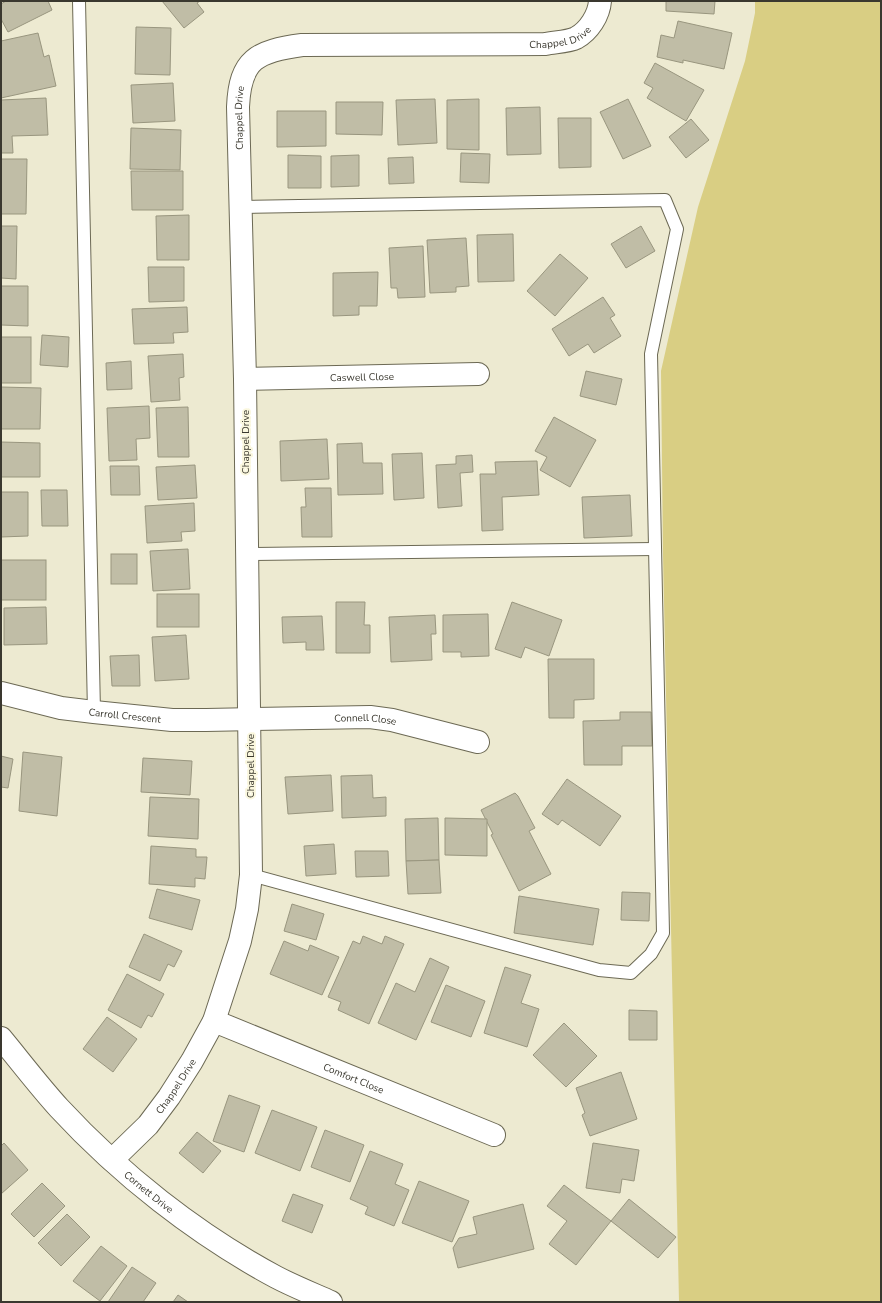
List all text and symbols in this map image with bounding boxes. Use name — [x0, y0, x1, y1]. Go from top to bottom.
street label: Chappel Drive — [529, 23, 595, 52]
street label: Chappel Drive — [232, 85, 248, 150]
street label: Caswell Close — [330, 370, 394, 385]
street label: Chappel Drive — [239, 410, 253, 474]
street label: Carroll Crescent — [88, 705, 162, 727]
street label: Connell Close — [334, 711, 398, 729]
street label: Chappel Drive — [244, 734, 258, 798]
street label: Chappel Drive — [153, 1056, 200, 1117]
street label: Comfort Close — [321, 1060, 386, 1098]
street label: Cornett Drive — [121, 1168, 176, 1217]

